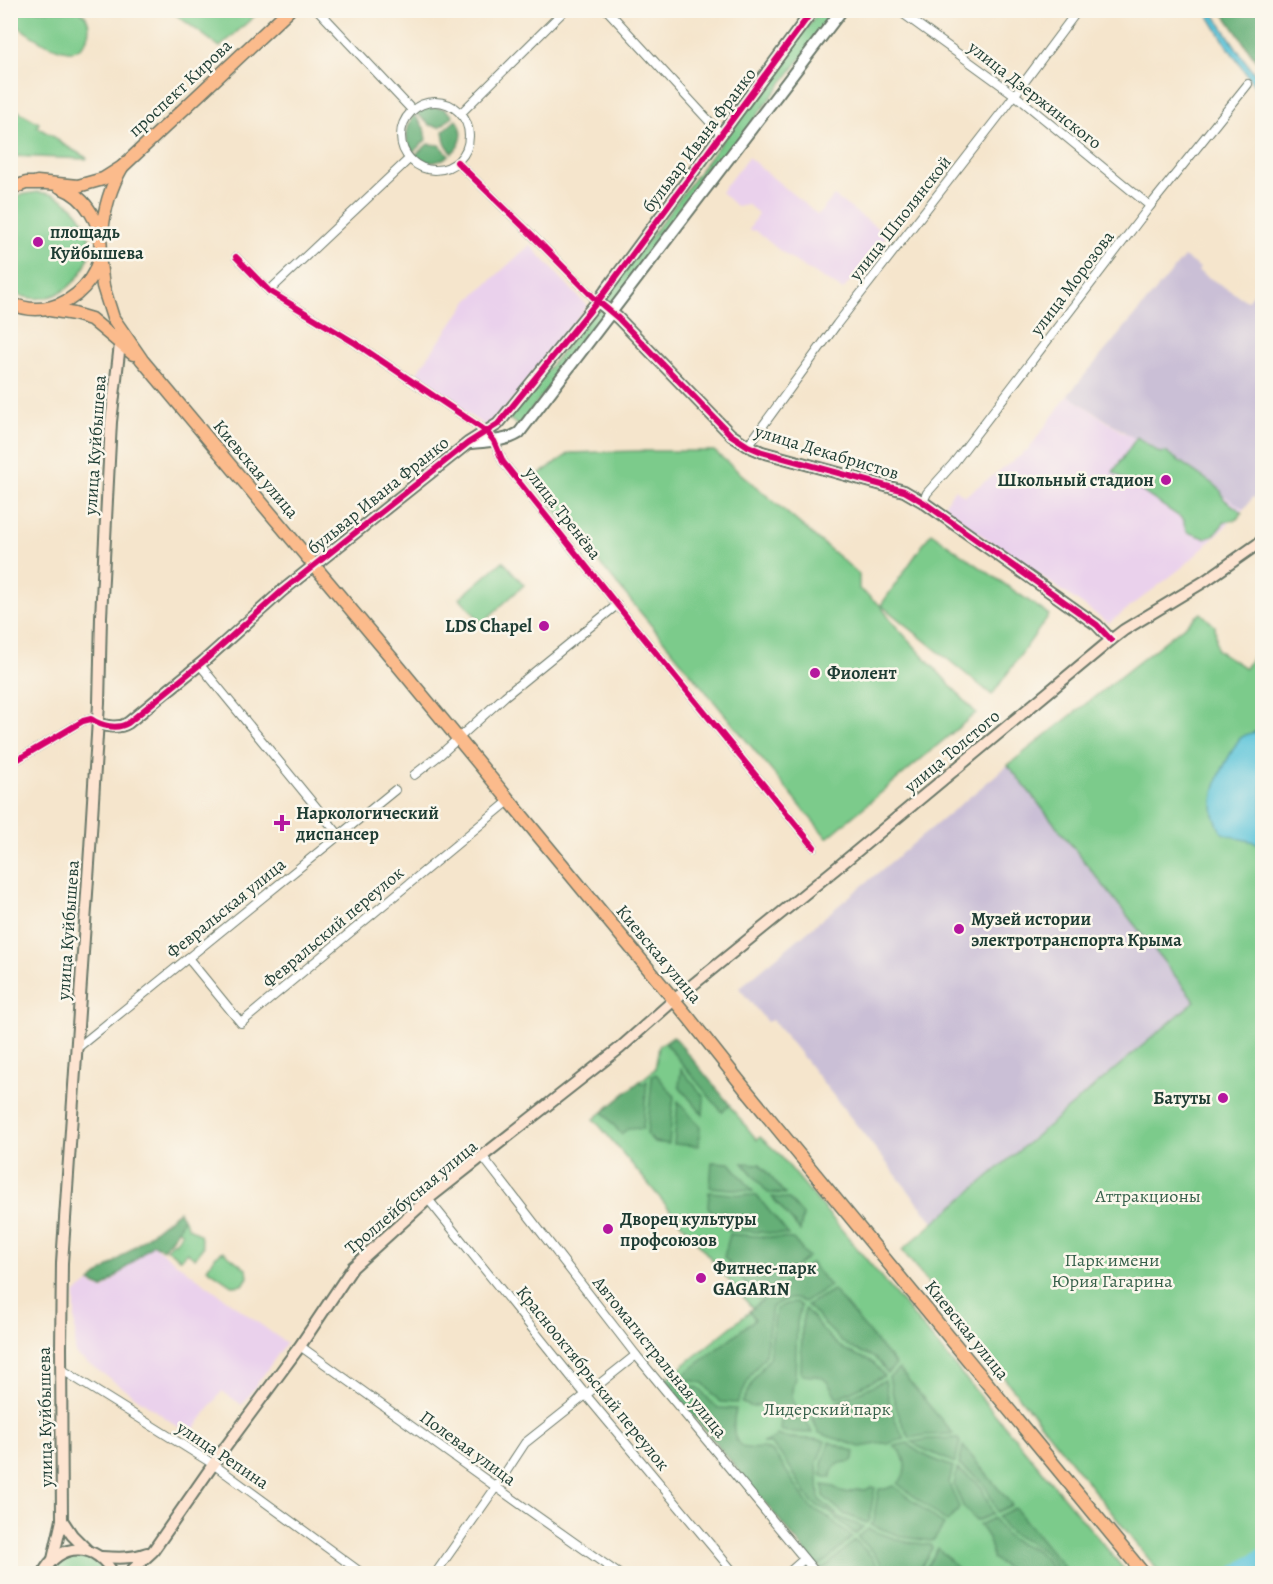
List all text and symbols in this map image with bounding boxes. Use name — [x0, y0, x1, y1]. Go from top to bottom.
street label: проспект Кирова — [123, 33, 237, 142]
street label: улица Дзержинского — [963, 35, 1107, 155]
street label: бульвар Ивана Франко — [637, 63, 761, 217]
street label: улица Шполянской — [843, 151, 956, 286]
place label: площадь Куйбышева — [50, 220, 144, 265]
street label: улица Морозова — [1024, 225, 1120, 341]
marker: площадь Куйбышева — [31, 235, 45, 249]
street label: улица Куйбышева — [78, 373, 112, 517]
street label: Киевская улица — [208, 415, 305, 524]
street label: улица Декабристов — [751, 418, 902, 485]
street label: бульвар Ивана Франко — [302, 430, 454, 560]
street label: улица Тренёва — [518, 461, 607, 565]
place label: Школьный стадион — [997, 468, 1154, 492]
marker: Школьный стадион — [1159, 473, 1173, 487]
place label: LDS Chapel — [445, 614, 532, 638]
marker: LDS Chapel — [537, 619, 551, 633]
place label: Фиолент — [827, 661, 897, 685]
marker: Фиолент — [808, 666, 822, 680]
street label: улица Толстого — [898, 704, 1005, 799]
place label: Наркологический диспансер — [295, 801, 439, 846]
marker: Наркологический диспансер — [273, 814, 291, 832]
street label: Февральская улица — [161, 852, 291, 964]
street label: улица Куйбышева — [51, 858, 85, 1002]
street label: Февральский переулок — [257, 861, 409, 993]
street label: Киевская улица — [611, 900, 708, 1009]
place label: Музей истории электротранспорта Крыма — [971, 907, 1182, 952]
marker: Музей истории электротранспорта Крыма — [952, 922, 966, 936]
place label: Батуты — [1153, 1086, 1211, 1110]
marker: Батуты — [1216, 1091, 1230, 1105]
street label: Троллейбусная улица — [340, 1134, 483, 1260]
park label: Аттракционы — [1094, 1184, 1201, 1208]
place label: Дворец культуры профсоюзов — [620, 1207, 757, 1252]
marker: Дворец культуры профсоюзов — [601, 1222, 615, 1236]
park label: Парк имени Юрия Гагарина — [1052, 1248, 1173, 1293]
place label: Фитнес-парк GAGAR1N — [713, 1256, 817, 1301]
street label: Автомагистральная улица — [587, 1270, 733, 1443]
marker: Фитнес-парк GAGAR1N — [694, 1271, 708, 1285]
street label: Киевская улица — [919, 1275, 1015, 1386]
street label: Краснооктябрьский переулок — [511, 1280, 675, 1476]
street label: улица Куйбышева — [32, 1346, 58, 1488]
park label: Лидерский парк — [763, 1397, 891, 1421]
street label: Полевая улица — [415, 1405, 522, 1492]
street label: улица Репина — [171, 1415, 274, 1495]

